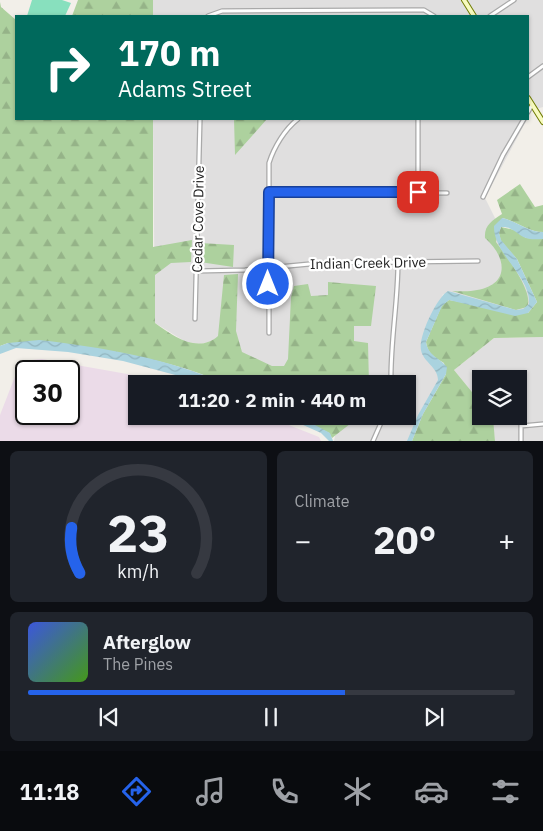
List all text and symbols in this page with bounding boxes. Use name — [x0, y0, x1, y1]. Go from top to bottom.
text: 170 m — [118, 30, 221, 76]
icon: right — [35, 35, 100, 100]
text: Adams Street — [118, 74, 252, 103]
street label: Cedar Cove Drive — [188, 165, 208, 273]
pin — [397, 171, 439, 213]
icon: arrive — [404, 178, 432, 206]
street label: Indian Creek Drive — [310, 253, 427, 273]
position arrow — [241, 257, 293, 309]
speed limit sign: 30 — [15, 360, 80, 425]
map controls — [472, 370, 527, 425]
button: layers — [472, 370, 527, 425]
text: 11:20 · 2 min · 440 m — [178, 388, 366, 412]
text: Climate — [295, 491, 350, 511]
text: 23 — [107, 499, 169, 566]
text: 20° — [373, 515, 436, 564]
text: − — [295, 522, 311, 559]
text: + — [498, 522, 515, 559]
text: km/h — [117, 560, 159, 583]
text: Afterglow — [103, 630, 191, 654]
text: The Pines — [103, 654, 173, 674]
icon: previous — [95, 703, 123, 731]
icon: pause — [257, 703, 285, 731]
icon: next — [420, 703, 448, 731]
icon: directions — [119, 774, 154, 809]
icon: music — [193, 774, 228, 809]
icon: phone — [267, 774, 302, 809]
icon: climate — [340, 774, 375, 809]
icon: car — [414, 774, 449, 809]
icon: filters — [488, 774, 523, 809]
text: 11:18 — [19, 777, 80, 806]

